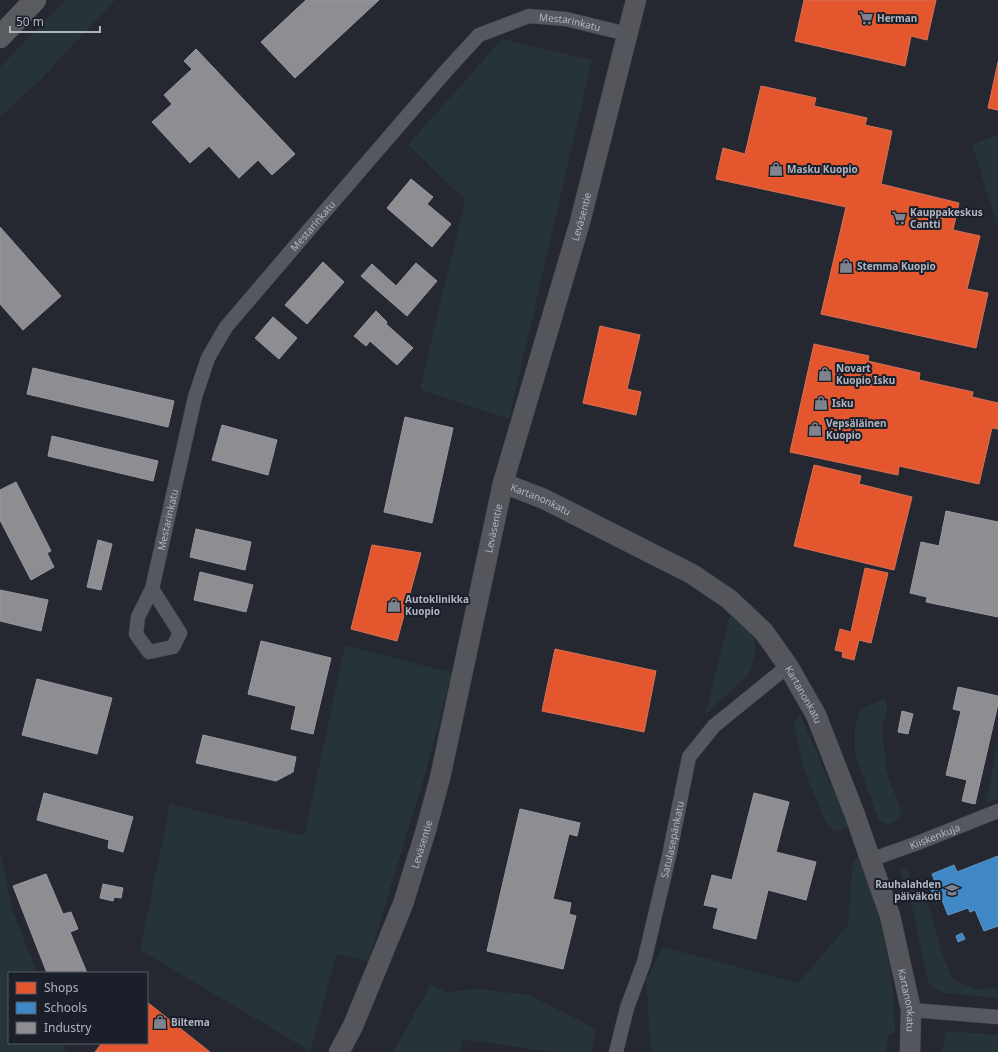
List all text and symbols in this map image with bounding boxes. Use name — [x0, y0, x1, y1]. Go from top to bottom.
scale bar — [10, 8, 100, 34]
street label: Mestarinkatu — [539, 10, 602, 34]
supermarket icon: Herman — [858, 10, 874, 26]
place label: Herman — [877, 11, 917, 25]
text: 50 m — [16, 13, 44, 30]
shop icon: Masku Kuopio — [768, 161, 784, 177]
place label: Masku Kuopio — [787, 162, 858, 176]
street label: Leväsentie — [568, 190, 594, 243]
street label: Mestarinkatu — [287, 197, 338, 254]
place label: Kauppakeskus Cantti — [910, 205, 983, 231]
supermarket icon: Kauppakeskus Cantti — [891, 210, 907, 226]
shop icon: Stemma Kuopio — [838, 258, 854, 274]
place label: Stemma Kuopio — [857, 259, 936, 273]
place label: Novart Kuopio Isku — [836, 361, 895, 387]
shop icon: Novart Kuopio Isku — [817, 366, 833, 382]
shop icon: Isku — [813, 395, 829, 411]
place label: Isku — [832, 396, 854, 410]
place label: Vepsäläinen Kuopio — [826, 416, 887, 442]
shop icon: Vepsäläinen Kuopio — [807, 421, 823, 437]
street label: Kartanonkatu — [509, 480, 573, 518]
street label: Mestarinkatu — [154, 488, 181, 552]
street label: Leväsentie — [481, 502, 505, 554]
place label: Autoklinikka Kuopio — [405, 592, 469, 618]
shop icon: Autoklinikka Kuopio — [386, 597, 402, 613]
street label: Kartanonkatu — [782, 663, 826, 725]
street label: Satulasepänkatu — [657, 800, 687, 879]
street label: Leväsentie — [407, 818, 435, 870]
street label: Kiiskenkuja — [908, 820, 962, 852]
place label: Rauhalahden päiväkoti — [875, 877, 941, 903]
school or university icon: Rauhalahden päiväkoti — [944, 882, 960, 898]
street label: Kartanonkatu — [895, 967, 918, 1032]
legend — [8, 972, 148, 1044]
text: Shops — [44, 979, 79, 996]
text: Schools — [44, 999, 87, 1016]
shop icon: Biltema — [152, 1014, 168, 1030]
place label: Biltema — [171, 1015, 210, 1029]
text: Industry — [44, 1019, 92, 1036]

